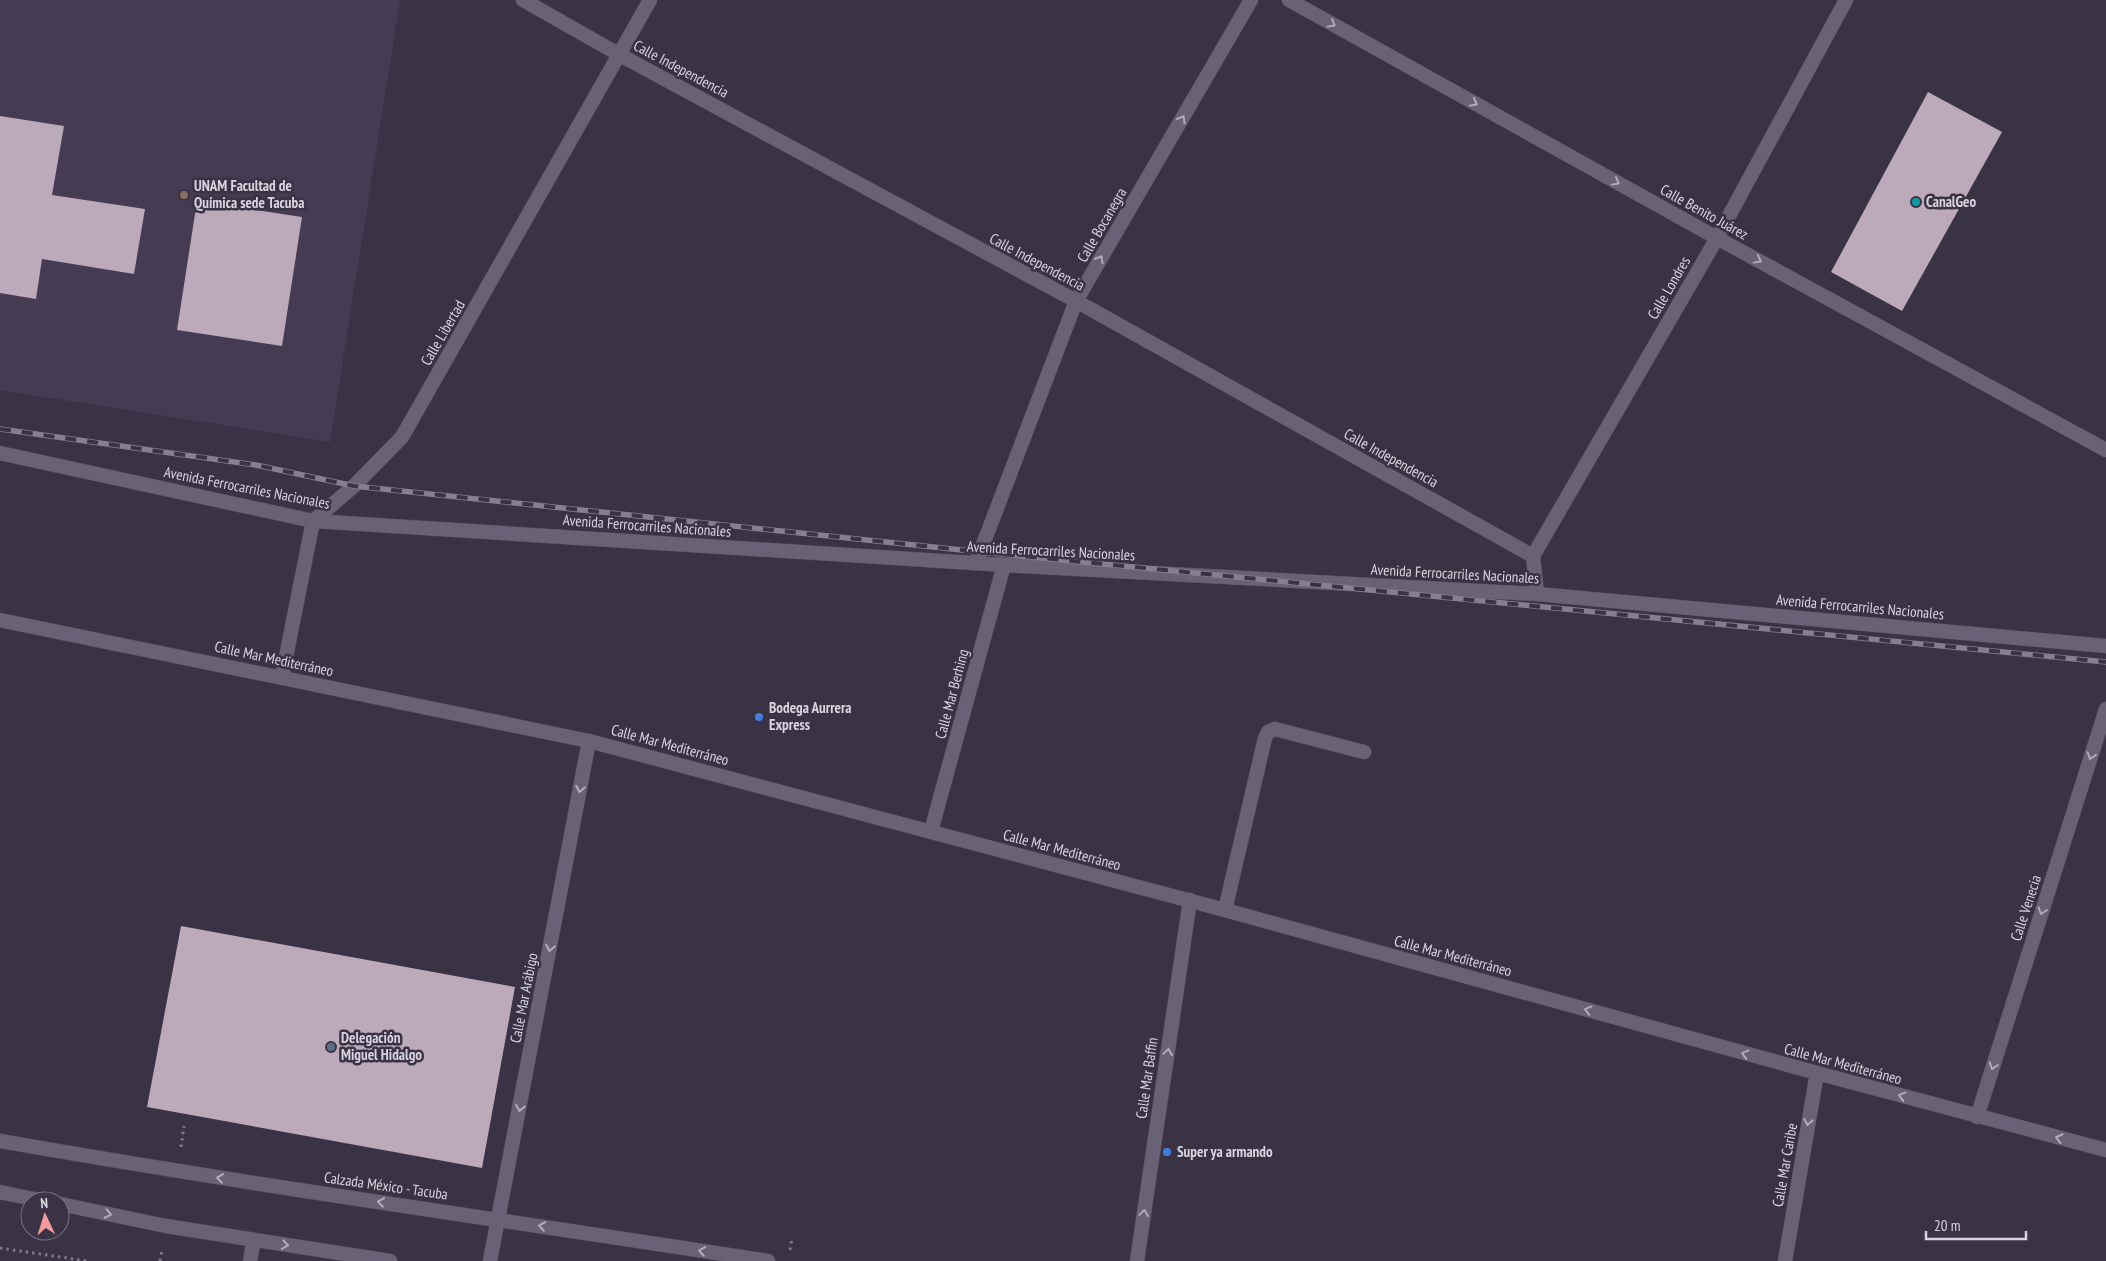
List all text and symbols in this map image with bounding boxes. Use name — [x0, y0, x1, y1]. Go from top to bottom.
one-way arrow — [1326, 17, 1335, 27]
street label: Calle Independencia — [630, 36, 732, 102]
one-way arrow — [1468, 96, 1477, 106]
one-way arrow — [1176, 115, 1186, 124]
one-way arrow — [1610, 175, 1619, 185]
place label: UNAM Facultad de Química sede Tacuba — [194, 176, 304, 212]
street label: Calle Benito Juárez — [1657, 180, 1751, 244]
street label: Calle Bocanegra — [1073, 184, 1131, 266]
marker: UNAM Facultad de Química sede Tacuba — [178, 189, 190, 201]
place label: CanalGeo — [1926, 192, 1976, 211]
marker: CanalGeo — [1910, 196, 1922, 208]
street label: Calle Independencia — [986, 229, 1088, 295]
street label: Calle Londres — [1643, 253, 1694, 323]
one-way arrow — [1752, 254, 1761, 264]
one-way arrow — [1094, 256, 1104, 265]
street label: Calle Libertad — [416, 297, 469, 369]
street label: Calle Independencia — [1341, 424, 1442, 491]
street label: Avenida Ferrocarriles Nacionales — [163, 462, 332, 513]
street label: Avenida Ferrocarriles Nacionales — [562, 510, 732, 541]
street label: Avenida Ferrocarriles Nacionales — [966, 537, 1136, 564]
street label: Avenida Ferrocarriles Nacionales — [1370, 560, 1540, 587]
street label: Avenida Ferrocarriles Nacionales — [1775, 590, 1945, 623]
street label: Calle Mar Mediterráneo — [213, 637, 335, 680]
street label: Calle Mar Berhing — [930, 647, 973, 741]
place label: Bodega Aurrera Express — [769, 698, 852, 734]
marker: Bodega Aurrera Express — [753, 711, 765, 723]
street label: Calle Mar Mediterráneo — [609, 720, 731, 769]
one-way arrow — [2087, 751, 2097, 759]
one-way arrow — [575, 784, 586, 793]
street label: Calle Mar Mediterráneo — [1001, 825, 1123, 874]
street label: Calle Venecia — [2006, 872, 2045, 943]
one-way arrow — [2038, 906, 2048, 914]
street label: Calle Mar Mediterráneo — [1392, 931, 1514, 980]
one-way arrow — [545, 944, 555, 953]
street label: Calle Mar Arábigo — [505, 951, 542, 1045]
one-way arrow — [1585, 1006, 1593, 1016]
place label: Delegación Miguel Hidalgo — [341, 1028, 422, 1064]
street label: Calle Mar Baffin — [1131, 1036, 1162, 1120]
street label: Calle Mar Mediterráneo — [1782, 1039, 1904, 1088]
marker: Delegación Miguel Hidalgo — [325, 1041, 337, 1053]
one-way arrow — [1162, 1048, 1172, 1056]
one-way arrow — [1741, 1049, 1749, 1059]
one-way arrow — [1989, 1061, 1999, 1069]
one-way arrow — [1898, 1092, 1906, 1102]
one-way arrow — [515, 1104, 525, 1112]
one-way arrow — [1804, 1117, 1814, 1126]
street label: Calle Mar Caribe — [1768, 1122, 1801, 1208]
one-way arrow — [2055, 1133, 2063, 1143]
place label: Super ya armando — [1177, 1142, 1273, 1161]
marker: Super ya armando — [1161, 1146, 1173, 1158]
street label: Calzada México - Tacuba — [323, 1167, 449, 1204]
one-way arrow — [216, 1174, 224, 1184]
north arrow — [20, 1191, 70, 1241]
text: N — [40, 1194, 48, 1212]
one-way arrow — [377, 1197, 385, 1207]
one-way arrow — [103, 1208, 112, 1219]
one-way arrow — [1139, 1208, 1149, 1217]
scale bar — [1926, 1208, 2026, 1240]
text: 20 m — [1934, 1216, 1960, 1235]
one-way arrow — [537, 1221, 546, 1231]
one-way arrow — [281, 1239, 289, 1250]
one-way arrow — [698, 1246, 707, 1256]

